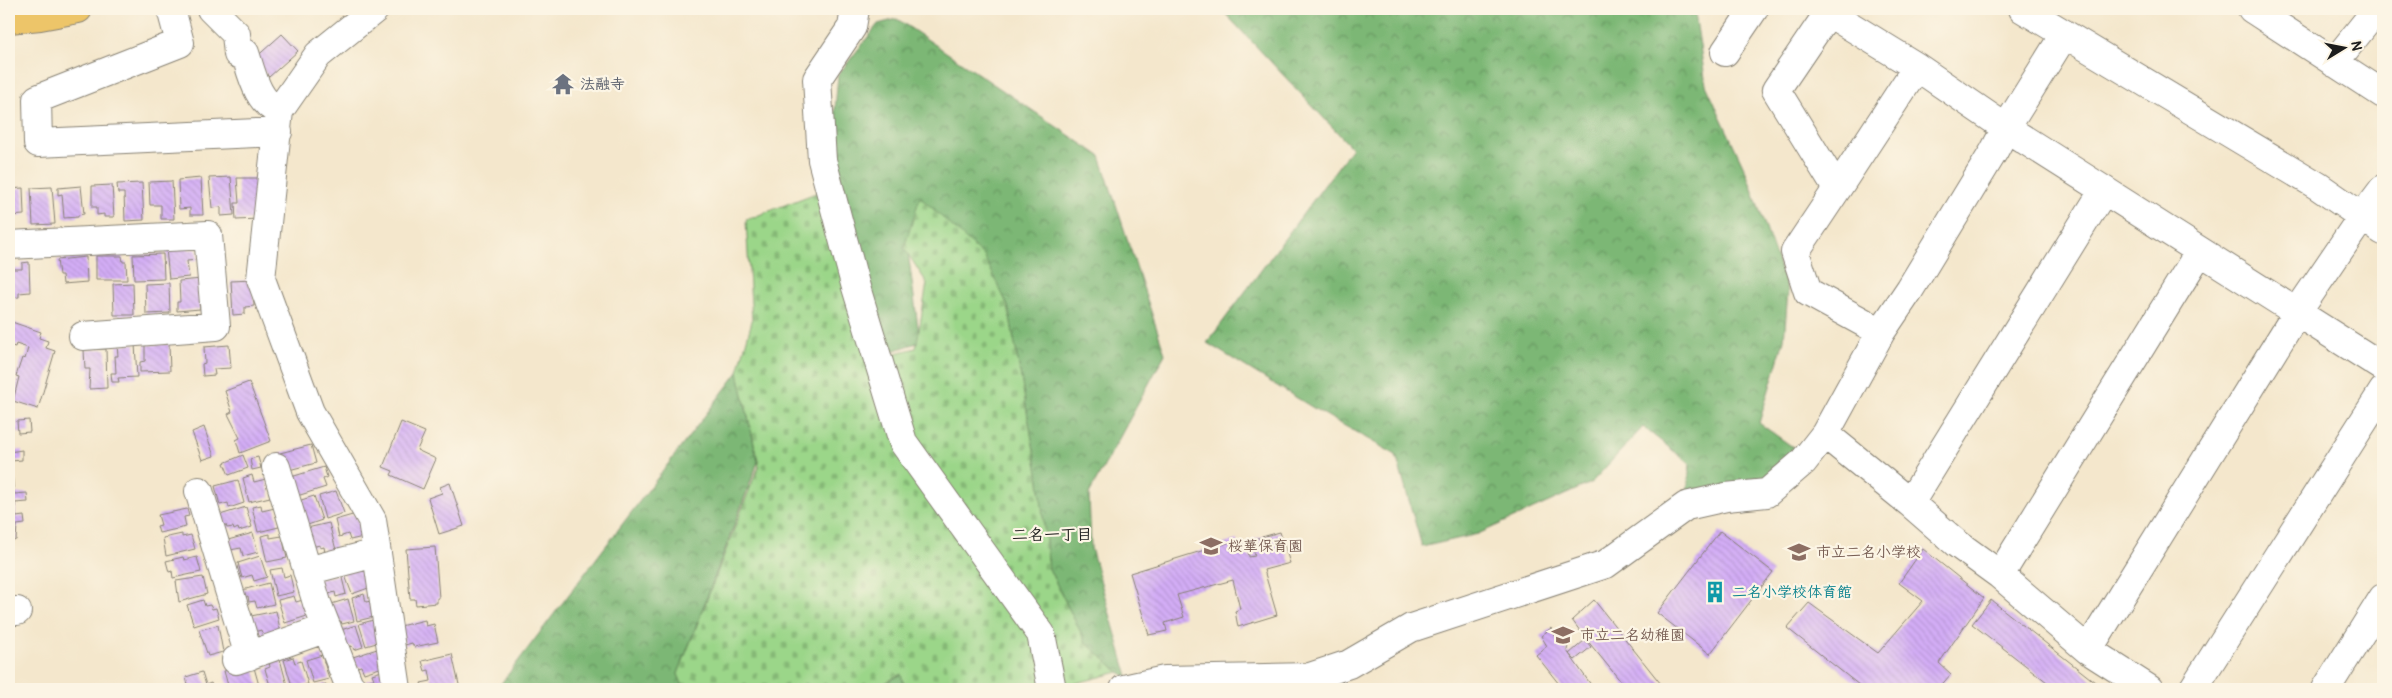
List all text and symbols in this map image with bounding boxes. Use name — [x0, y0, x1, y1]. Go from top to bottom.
north arrow — [2320, 22, 2370, 72]
text: N — [2347, 40, 2366, 52]
temple icon: 法融寺 — [550, 71, 576, 97]
place label: 法融寺 — [580, 75, 625, 94]
district label: 二名一丁目 — [1012, 525, 1092, 545]
school or university icon: 桜華保育園 — [1198, 533, 1224, 559]
place label: 桜華保育園 — [1228, 537, 1303, 556]
school or university icon: 市立二名小学校 — [1786, 539, 1812, 565]
place label: 市立二名小学校 — [1816, 543, 1921, 562]
building icon: 二名小学校体育館 — [1702, 579, 1728, 605]
place label: 二名小学校体育館 — [1732, 583, 1852, 602]
school or university icon: 市立二名幼稚園 — [1550, 622, 1576, 648]
place label: 市立二名幼稚園 — [1580, 626, 1685, 645]

